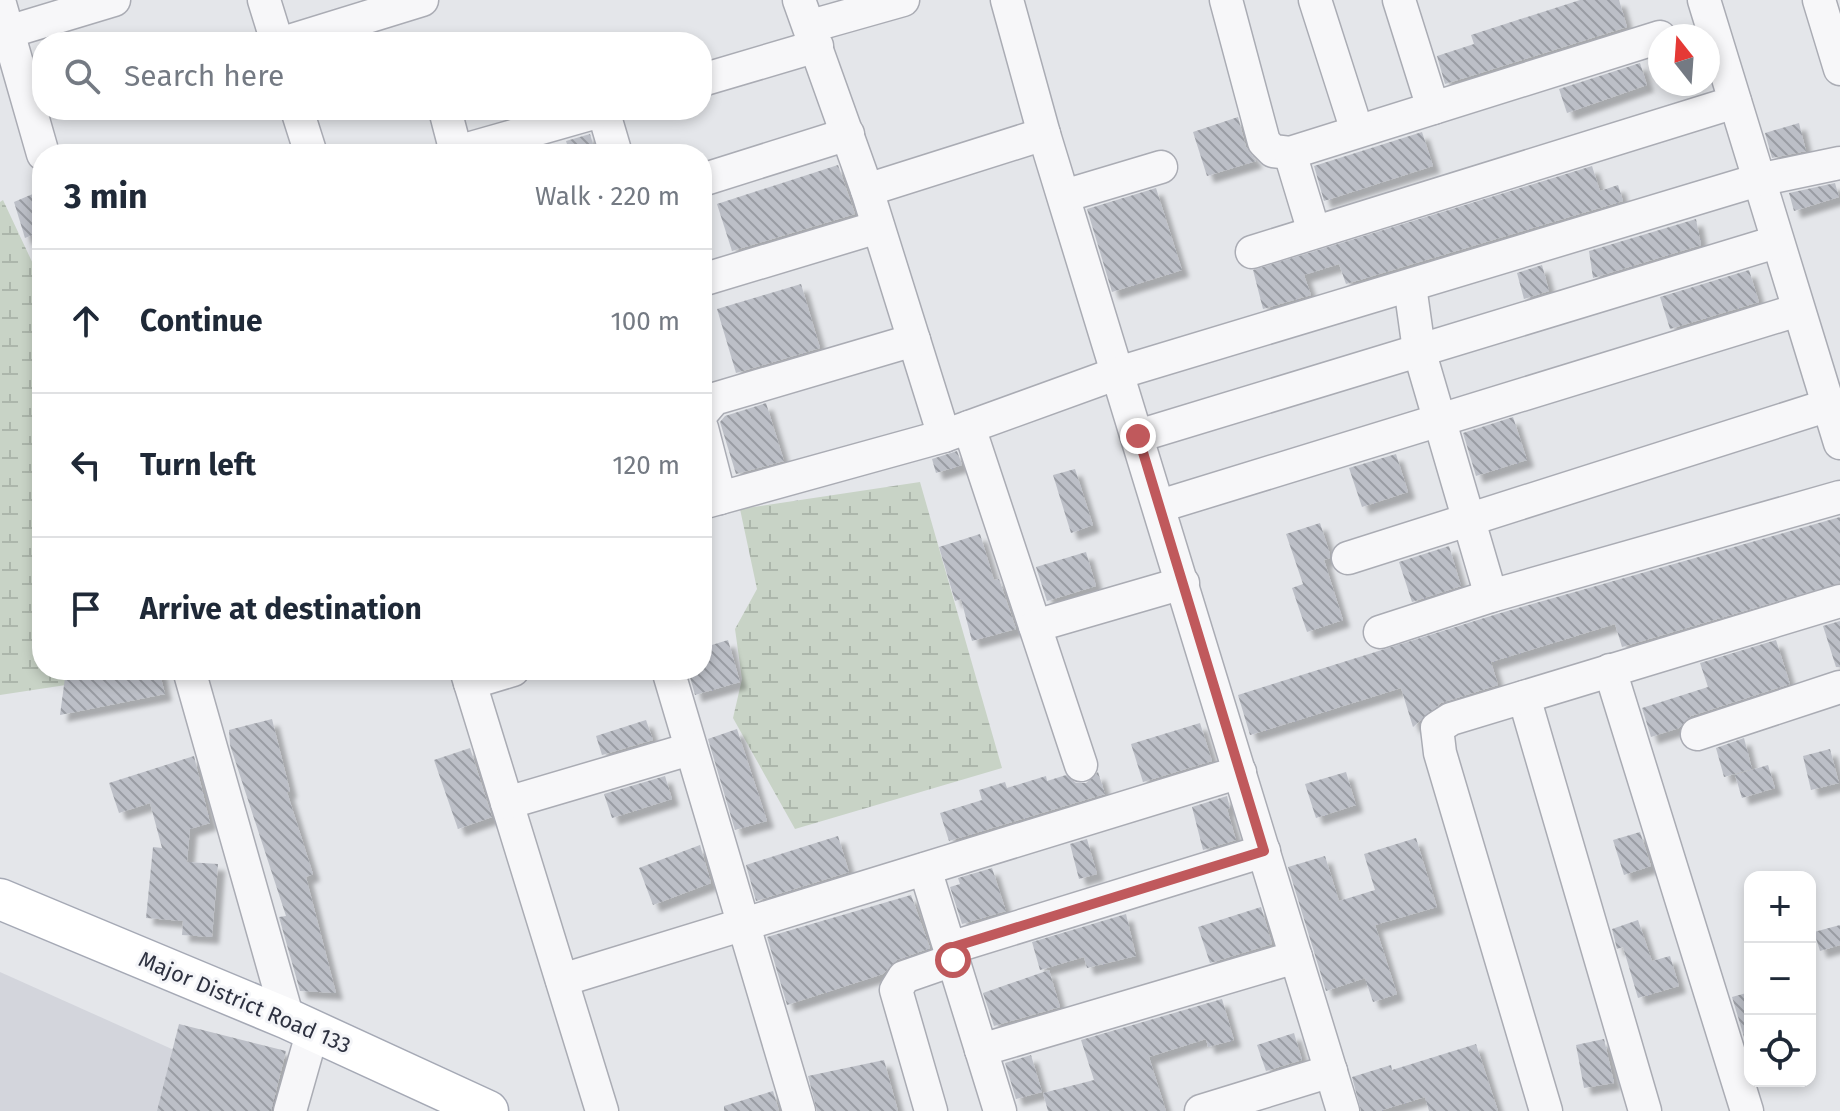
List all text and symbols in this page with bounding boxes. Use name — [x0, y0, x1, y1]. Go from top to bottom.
north arrow — [1648, 24, 1720, 96]
search box — [32, 32, 712, 120]
icon: search — [60, 54, 104, 98]
text: Search here — [124, 58, 284, 94]
text: 3 min — [64, 176, 148, 217]
text: Walk · 220 m — [535, 181, 680, 212]
icon: ahead — [64, 299, 108, 343]
text: Continue — [140, 303, 263, 339]
text: 100 m — [611, 306, 680, 337]
route end — [1120, 418, 1156, 454]
icon: left — [64, 443, 108, 487]
text: Turn left — [140, 447, 256, 483]
text: 120 m — [612, 450, 680, 481]
icon: arrive — [64, 587, 108, 631]
text: Arrive at destination — [140, 591, 422, 627]
map controls — [1744, 871, 1816, 1087]
button: + — [1744, 871, 1816, 943]
route start — [935, 942, 971, 978]
button: − — [1744, 943, 1816, 1015]
street label: Major District Road 133 — [135, 946, 355, 1059]
button: locate — [1744, 1015, 1816, 1087]

